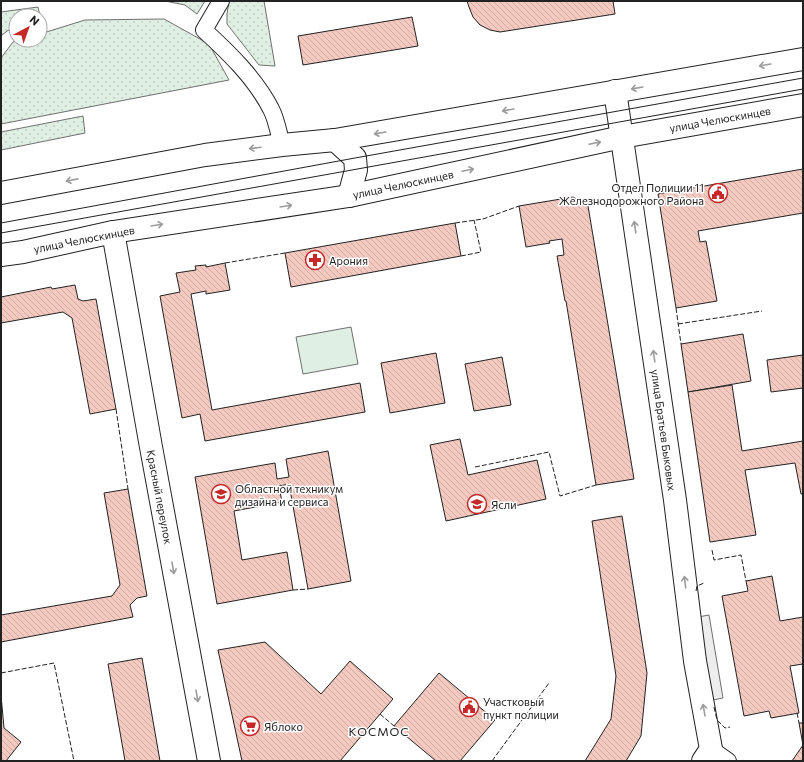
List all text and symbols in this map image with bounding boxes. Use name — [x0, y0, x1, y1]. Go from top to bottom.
north arrow — [8, 8, 48, 48]
text: N — [28, 12, 42, 28]
one-way arrow — [758, 61, 771, 69]
one-way arrow — [630, 84, 643, 92]
street label: улица Челюскинцев — [668, 104, 772, 134]
one-way arrow — [502, 106, 515, 114]
one-way arrow — [374, 129, 387, 137]
one-way arrow — [588, 138, 601, 146]
one-way arrow — [249, 144, 262, 152]
one-way arrow — [461, 166, 474, 174]
street label: улица Челюскинцев — [351, 167, 455, 201]
one-way arrow — [66, 176, 79, 184]
place label: Отдел Полиции 11 Железнодорожного Района — [559, 181, 704, 207]
public building icon: Отдел Полиции 11 Железнодорожного Района — [707, 182, 729, 204]
one-way arrow — [279, 202, 292, 210]
one-way arrow — [150, 221, 163, 229]
one-way arrow — [631, 221, 639, 234]
street label: улица Челюскинцев — [32, 223, 136, 255]
pharmacy icon: Арония — [304, 249, 326, 271]
place label: Арония — [329, 254, 368, 267]
one-way arrow — [650, 350, 658, 363]
street label: улица Братьев Быковых — [649, 368, 679, 492]
street label: Красный переулок — [144, 449, 176, 545]
place label: Областной техникум дизайна и сервиса — [235, 482, 343, 508]
school or university icon: Областной техникум дизайна и сервиса — [210, 483, 232, 505]
school or university icon: Ясли — [466, 493, 488, 515]
place label: Ясли — [491, 498, 516, 511]
one-way arrow — [170, 561, 178, 574]
one-way arrow — [681, 576, 689, 589]
one-way arrow — [193, 689, 201, 702]
place label: Участковый пункт полиции — [483, 695, 559, 721]
public building icon: Участковый пункт полиции — [458, 696, 480, 718]
one-way arrow — [700, 704, 708, 717]
supermarket icon: Яблоко — [239, 715, 261, 737]
place label: Яблоко — [264, 720, 304, 733]
district label: КОСМОС — [349, 724, 409, 738]

